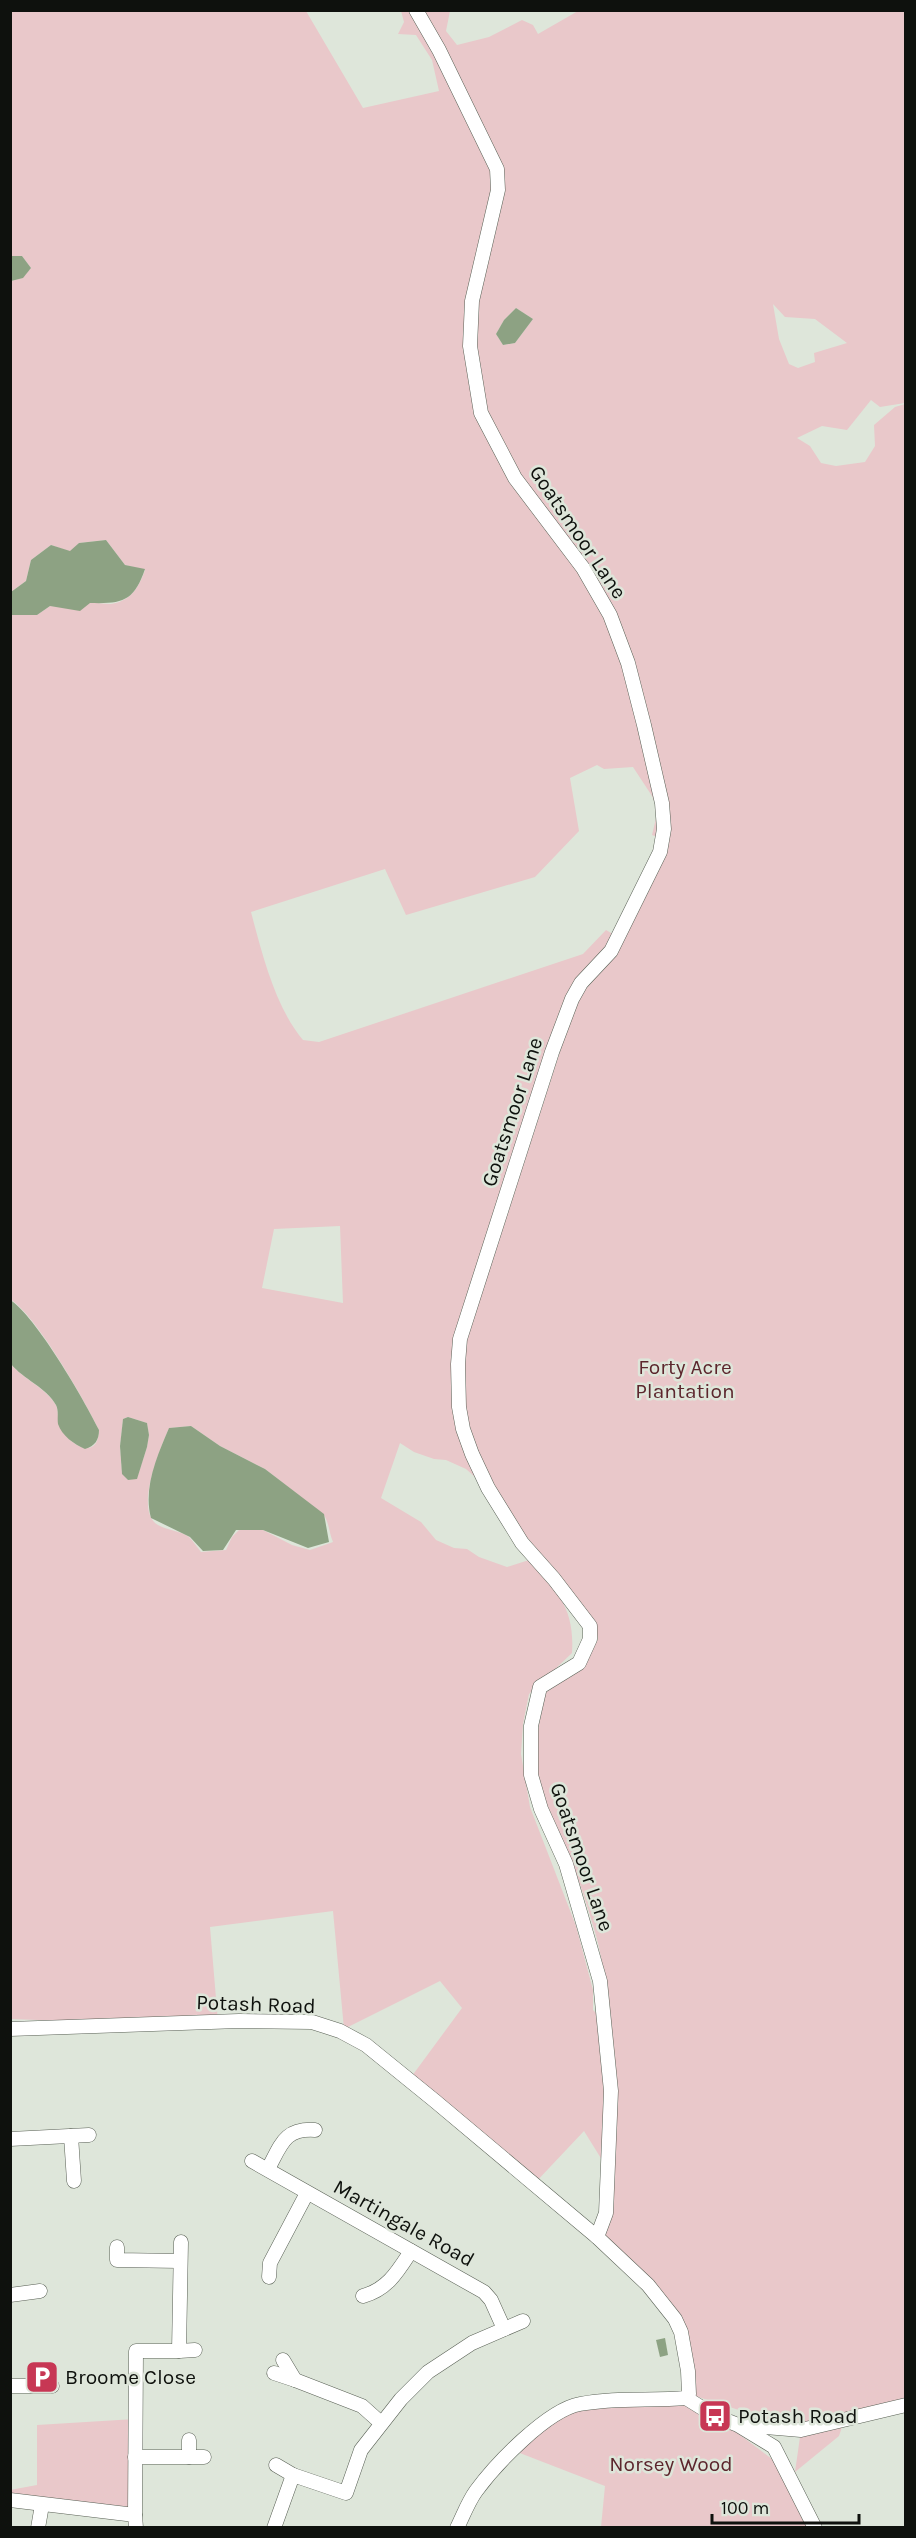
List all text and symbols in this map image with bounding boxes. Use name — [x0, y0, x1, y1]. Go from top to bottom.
street label: Goatsmoor Lane — [525, 461, 631, 603]
street label: Goatsmoor Lane — [477, 1034, 547, 1190]
park label: Forty Acre Plantation — [635, 1355, 735, 1403]
street label: Goatsmoor Lane — [545, 1780, 619, 1934]
street label: Potash Road — [196, 1990, 316, 2018]
street label: Martingale Road — [329, 2174, 479, 2272]
parking icon: Broome Close — [24, 2359, 60, 2395]
place label: Broome Close — [65, 2365, 196, 2389]
bus stop icon: Potash Road — [697, 2398, 733, 2434]
place label: Potash Road — [738, 2404, 858, 2428]
park label: Norsey Wood — [609, 2452, 733, 2476]
scale bar — [712, 2487, 859, 2525]
text: 100 m — [721, 2497, 769, 2519]

